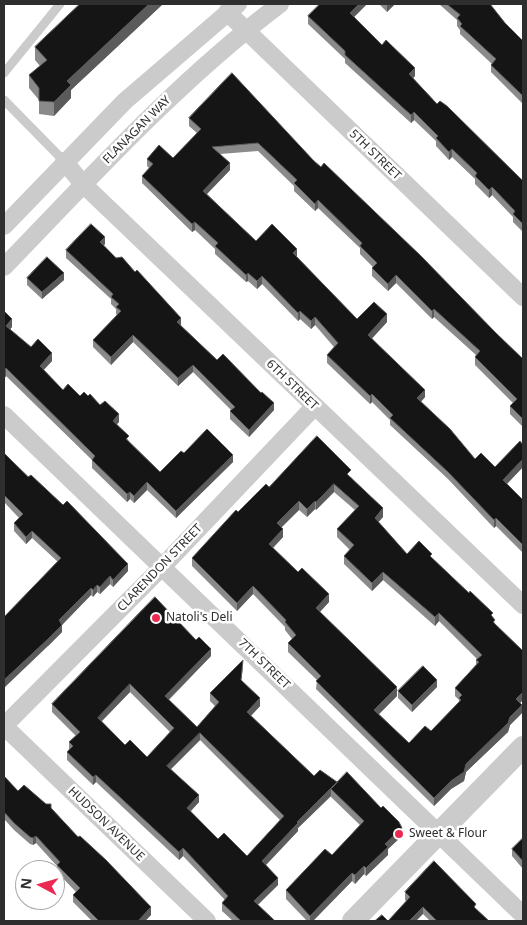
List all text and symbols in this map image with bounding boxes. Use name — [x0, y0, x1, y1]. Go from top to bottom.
street label: FLANAGAN WAY — [100, 93, 174, 167]
street label: 5TH STREET — [346, 127, 404, 183]
street label: 6TH STREET — [263, 357, 321, 413]
street label: CLARENDON STREET — [115, 521, 205, 615]
place label: Natoli's Deli — [166, 611, 233, 625]
marker: Natoli's Deli — [150, 612, 162, 624]
street label: 7TH STREET — [235, 636, 293, 692]
street label: HUDSON AVENUE — [65, 784, 147, 864]
place label: Sweet & Flour — [409, 827, 487, 841]
marker: Sweet & Flour — [393, 828, 405, 840]
north arrow — [15, 860, 65, 910]
text: N — [16, 877, 36, 890]

